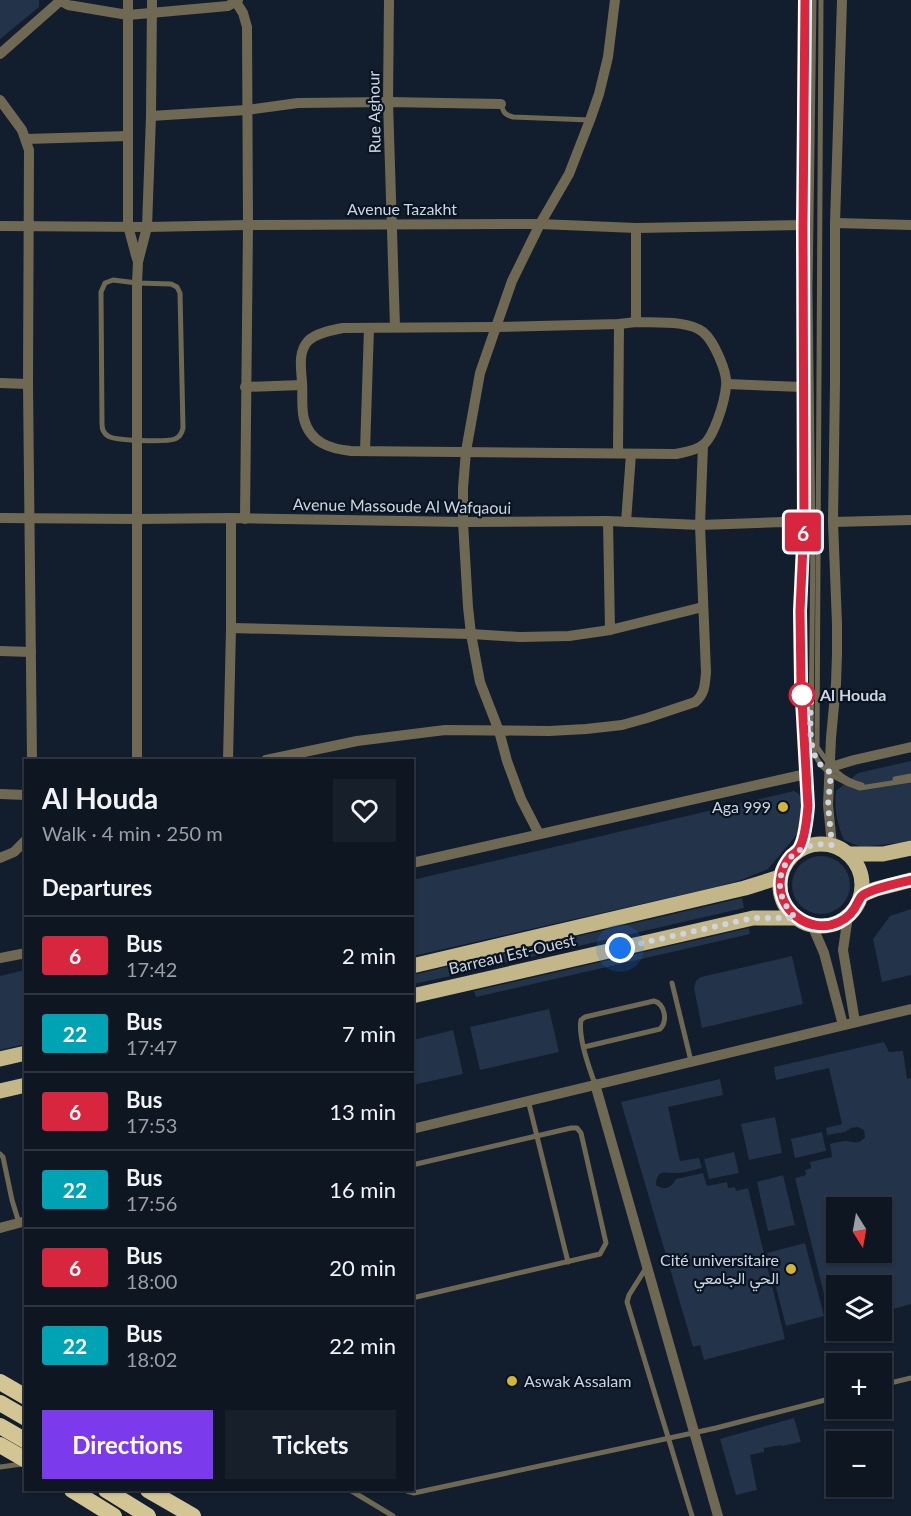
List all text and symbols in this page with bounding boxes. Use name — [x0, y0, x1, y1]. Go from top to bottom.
street label: Rue Aghour — [363, 70, 384, 153]
street label: Avenue Tazakht — [347, 199, 457, 218]
street label: Avenue Massoude Al Wafqaoui — [293, 494, 511, 517]
line badge: 6 — [784, 512, 822, 552]
text: 6 — [797, 520, 809, 545]
marker: Al Houda — [789, 682, 815, 708]
place label: Al Houda — [819, 685, 886, 704]
button: heart — [333, 779, 396, 842]
text: Al Houda — [42, 781, 158, 815]
place label: Aga 999 — [712, 797, 771, 816]
marker: Aga 999 — [776, 800, 790, 814]
text: Walk · 4 min · 250 m — [42, 821, 223, 845]
text: Departures — [42, 874, 152, 901]
text: Bus — [126, 930, 162, 957]
street label: Barreau Est-Ouest — [447, 930, 577, 977]
your location — [605, 933, 635, 963]
text: 2 min — [342, 942, 396, 969]
text: 6 — [69, 943, 81, 968]
text: 17:42 — [126, 957, 177, 981]
text: Bus — [126, 1008, 162, 1035]
text: 7 min — [342, 1020, 396, 1047]
text: 22 — [63, 1021, 87, 1046]
text: 17:47 — [126, 1035, 177, 1059]
text: Bus — [126, 1086, 162, 1113]
text: 13 min — [329, 1098, 396, 1125]
text: 6 — [69, 1099, 81, 1124]
text: 17:53 — [126, 1113, 177, 1137]
text: Bus — [126, 1164, 162, 1191]
text: 16 min — [329, 1176, 396, 1203]
text: 22 — [63, 1177, 87, 1202]
text: 17:56 — [126, 1191, 177, 1215]
north arrow — [826, 1197, 892, 1263]
map controls — [826, 1197, 892, 1497]
text: Bus — [126, 1242, 162, 1269]
place label: Cité universitaire الحي الجامعي — [660, 1250, 779, 1292]
text: 20 min — [329, 1254, 396, 1281]
text: 6 — [69, 1255, 81, 1280]
marker: Cité universitaire الحي الجامعي — [784, 1262, 798, 1276]
text: 18:00 — [126, 1269, 177, 1293]
button: layers — [826, 1275, 892, 1341]
text: Bus — [126, 1320, 162, 1347]
text: 22 min — [329, 1332, 396, 1359]
text: 22 — [63, 1333, 87, 1358]
text: 18:02 — [126, 1347, 177, 1371]
button: + — [826, 1353, 892, 1419]
place label: Aswak Assalam — [524, 1371, 631, 1390]
marker: Aswak Assalam — [505, 1374, 519, 1388]
button: Directions — [42, 1410, 213, 1479]
button: Tickets — [225, 1410, 396, 1479]
button: − — [826, 1431, 892, 1497]

